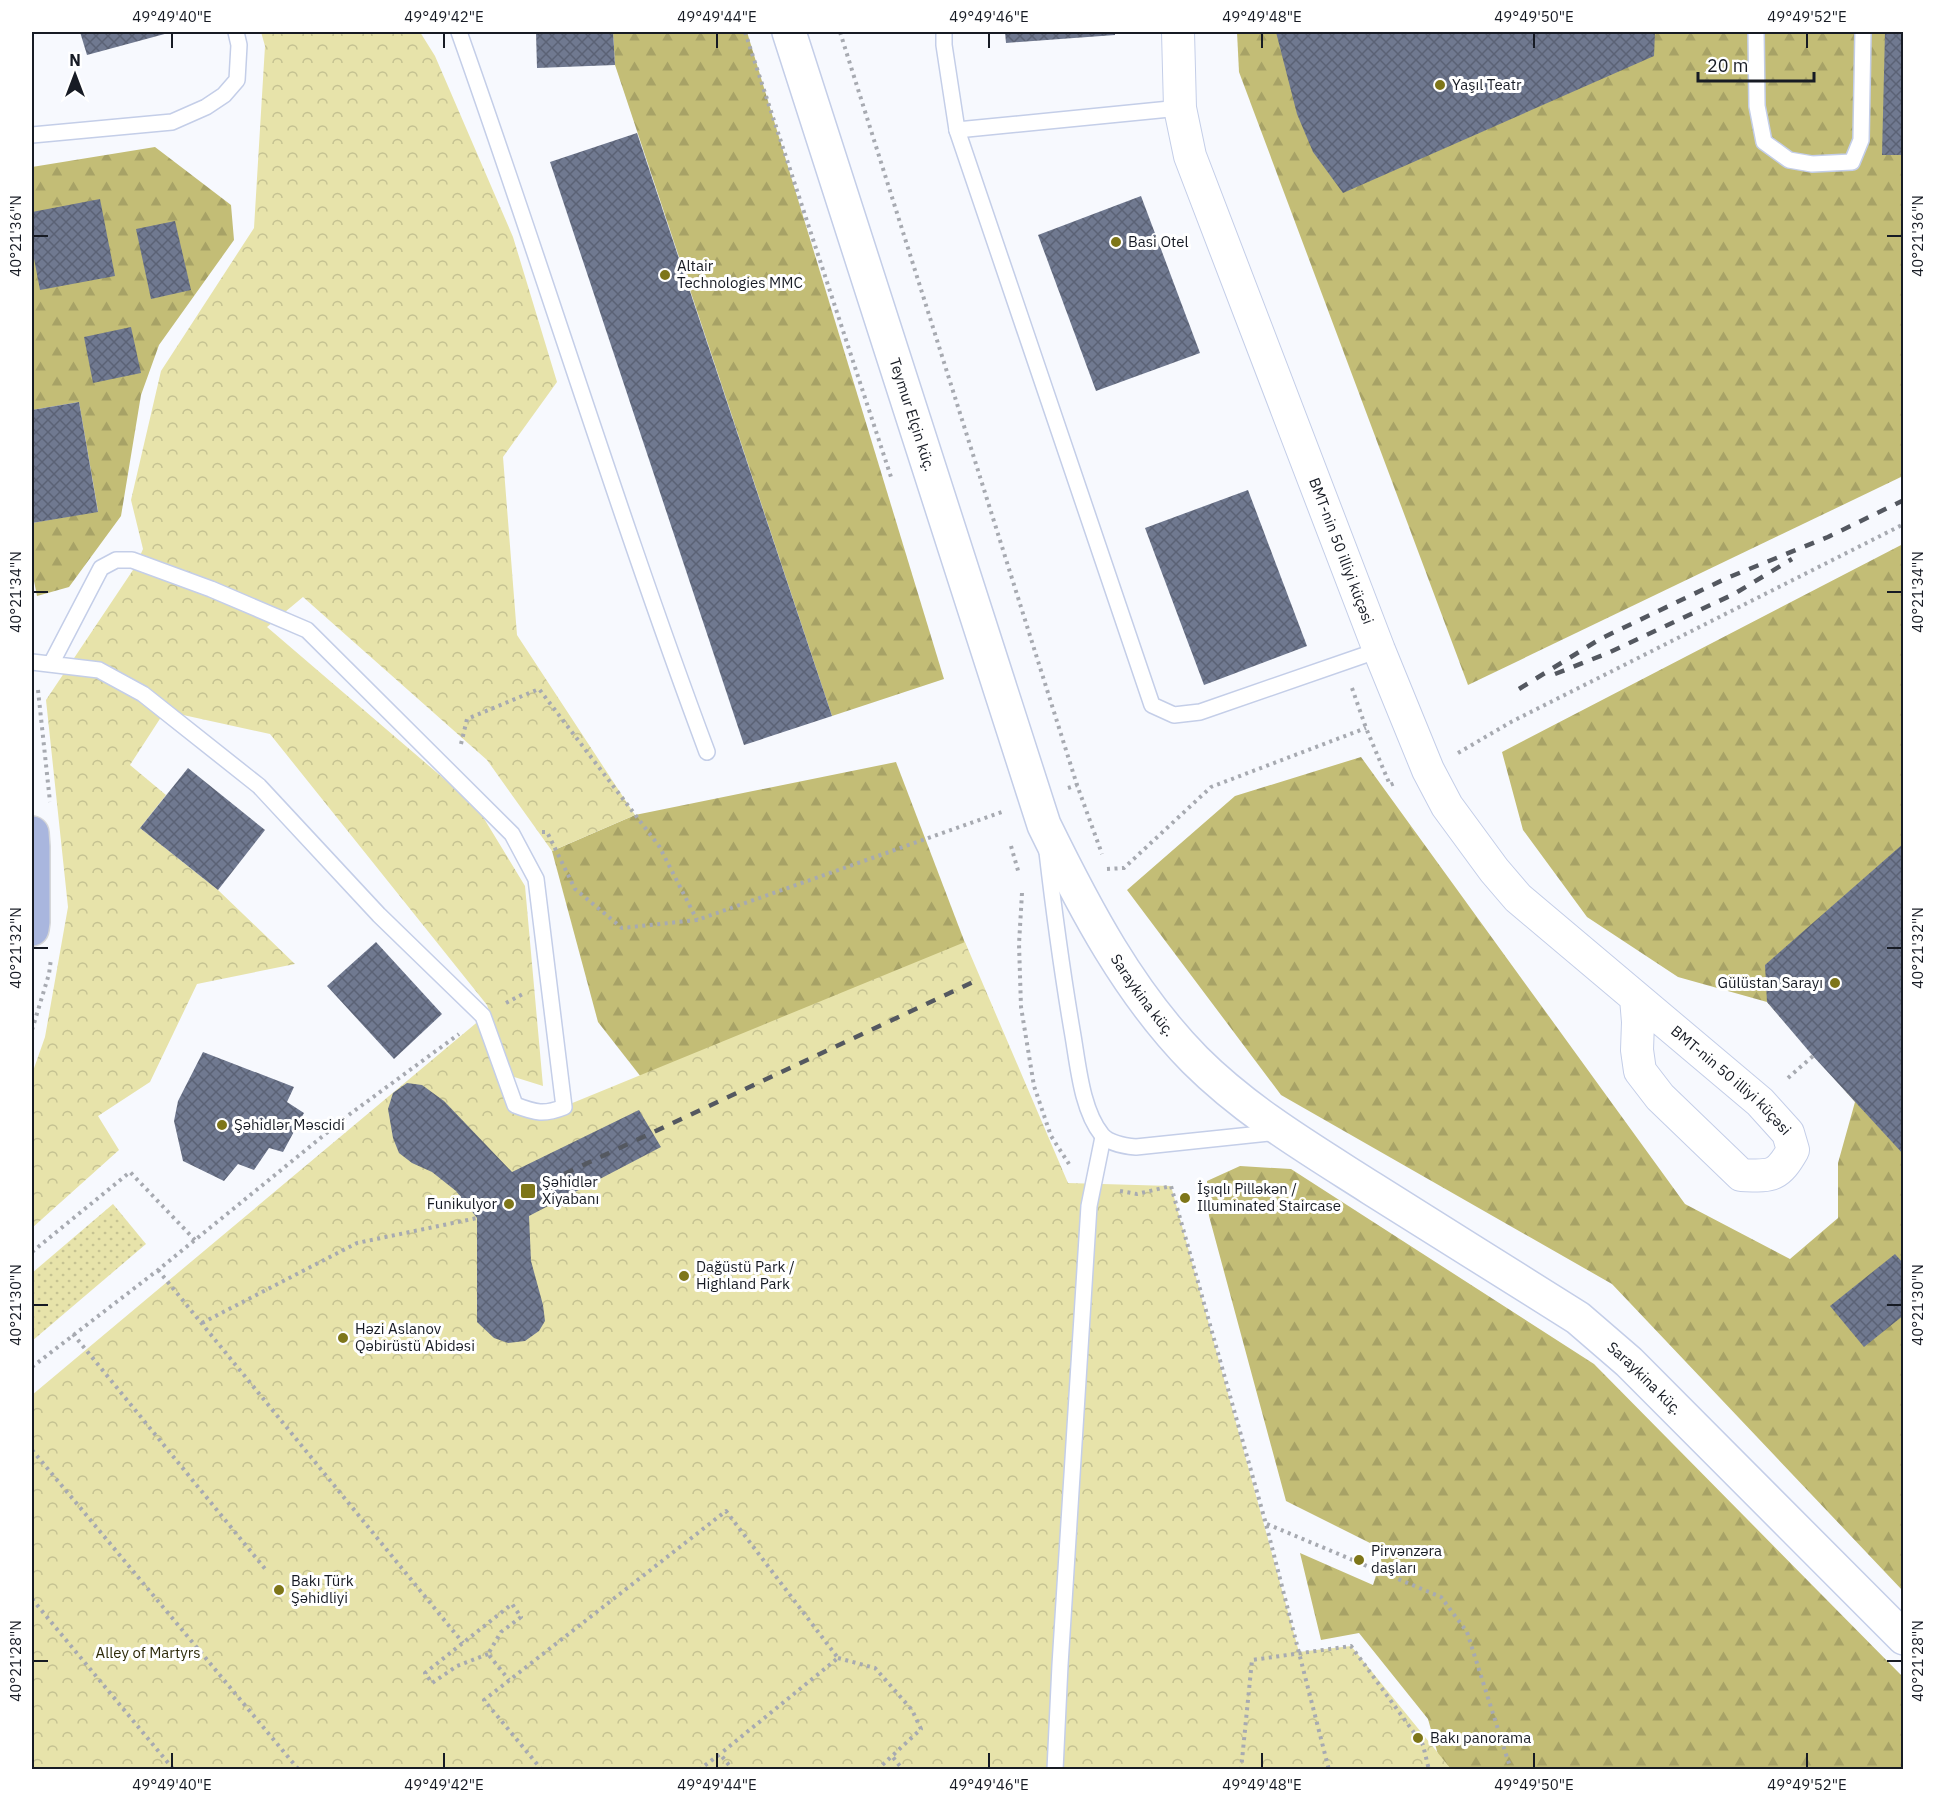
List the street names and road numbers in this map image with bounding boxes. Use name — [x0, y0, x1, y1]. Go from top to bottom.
street label: Teymur Elçin küç. — [885, 355, 940, 474]
street label: BMT-nin 50 illiyi küçəsi — [1305, 475, 1378, 627]
street label: Saraykina küç. — [1107, 950, 1179, 1040]
street label: BMT-nin 50 illiyi küçəsi — [1667, 1021, 1795, 1139]
street label: Saraykina küç. — [1603, 1337, 1686, 1419]

